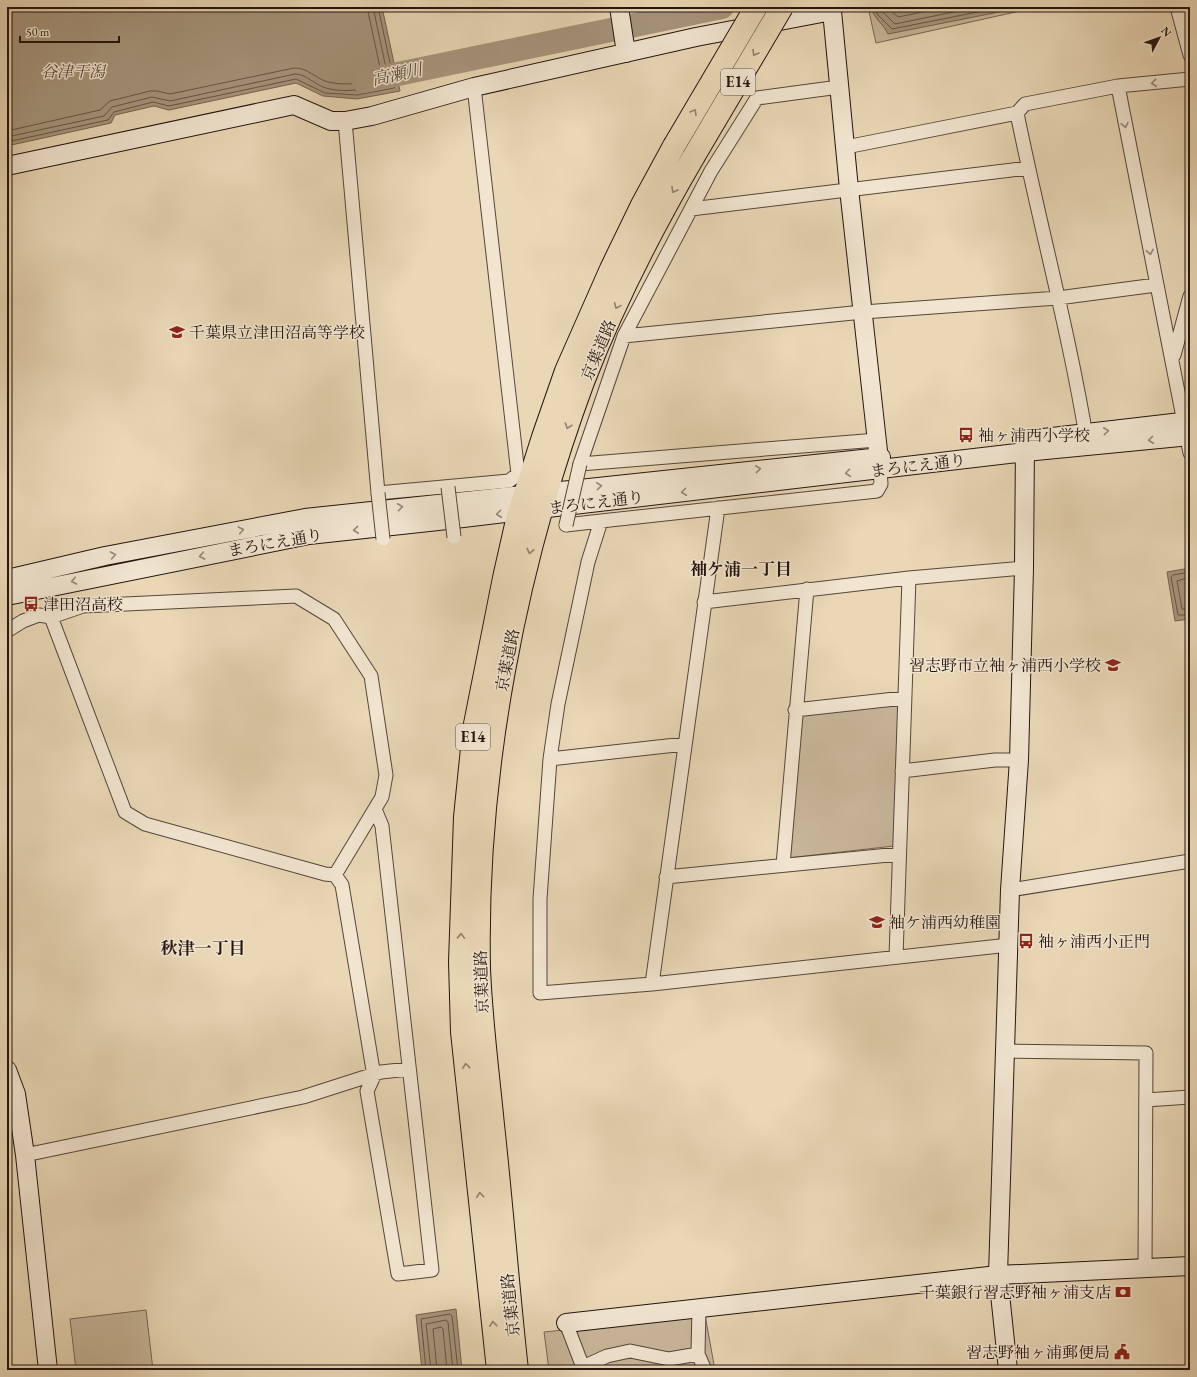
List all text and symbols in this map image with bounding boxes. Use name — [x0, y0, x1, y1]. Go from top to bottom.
scale bar — [20, 18, 119, 44]
north arrow — [1139, 18, 1179, 58]
text: N — [1158, 23, 1175, 39]
text: 50 m — [26, 24, 50, 40]
one-way arrow — [753, 49, 760, 56]
water label: 高瀬川 — [370, 58, 426, 90]
park label: 谷津干潟 — [41, 61, 107, 82]
road number: E14 — [721, 69, 755, 95]
one-way arrow — [1151, 78, 1157, 87]
one-way arrow — [689, 109, 696, 116]
one-way arrow — [1120, 122, 1128, 128]
one-way arrow — [672, 185, 679, 193]
one-way arrow — [1145, 249, 1153, 255]
one-way arrow — [613, 302, 621, 309]
street label: 京葉道路 — [576, 317, 621, 384]
place label: 千葉県立津田沼高等学校 — [189, 322, 365, 343]
school or university icon: 千葉県立津田沼高等学校 — [168, 323, 186, 341]
one-way arrow — [564, 423, 572, 430]
place label: 袖ヶ浦西小学校 — [978, 425, 1090, 446]
bus stop icon: 袖ヶ浦西小学校 — [957, 426, 975, 444]
one-way arrow — [1103, 427, 1109, 436]
one-way arrow — [1148, 435, 1154, 444]
street label: まろにえ通り — [869, 449, 967, 482]
one-way arrow — [755, 465, 761, 474]
one-way arrow — [845, 468, 851, 477]
one-way arrow — [596, 482, 602, 491]
street label: まろにえ通り — [547, 486, 645, 519]
one-way arrow — [681, 487, 687, 496]
one-way arrow — [397, 503, 403, 512]
one-way arrow — [496, 509, 502, 518]
street label: まろにえ通り — [226, 524, 324, 561]
one-way arrow — [353, 525, 359, 534]
one-way arrow — [238, 527, 244, 535]
one-way arrow — [527, 547, 535, 554]
one-way arrow — [110, 551, 116, 559]
one-way arrow — [199, 551, 205, 559]
district label: 袖ケ浦一丁目 — [690, 558, 792, 580]
one-way arrow — [71, 577, 77, 585]
place label: 津田沼高校 — [43, 594, 123, 615]
bus stop icon: 津田沼高校 — [22, 595, 40, 613]
street label: 京葉道路 — [491, 627, 524, 694]
place label: 習志野市立袖ヶ浦西小学校 — [909, 655, 1101, 676]
school or university icon: 習志野市立袖ヶ浦西小学校 — [1104, 656, 1122, 674]
road number: E14 — [456, 724, 490, 750]
place label: 袖ケ浦西幼稚園 — [889, 912, 1001, 933]
school or university icon: 袖ケ浦西幼稚園 — [868, 913, 886, 931]
place label: 袖ヶ浦西小正門 — [1038, 931, 1150, 952]
bus stop icon: 袖ヶ浦西小正門 — [1017, 932, 1035, 950]
one-way arrow — [456, 933, 465, 939]
district label: 秋津一丁目 — [161, 937, 246, 959]
street label: 京葉道路 — [470, 950, 493, 1014]
one-way arrow — [462, 1063, 471, 1069]
one-way arrow — [475, 1192, 484, 1198]
street label: 京葉道路 — [497, 1272, 524, 1338]
place label: 千葉銀行習志野袖ヶ浦支店 — [919, 1282, 1111, 1303]
bank icon: 千葉銀行習志野袖ヶ浦支店 — [1114, 1283, 1132, 1301]
one-way arrow — [488, 1321, 497, 1327]
place label: 習志野袖ヶ浦郵便局 — [966, 1342, 1110, 1363]
public building icon: 習志野袖ヶ浦郵便局 — [1113, 1343, 1131, 1361]

